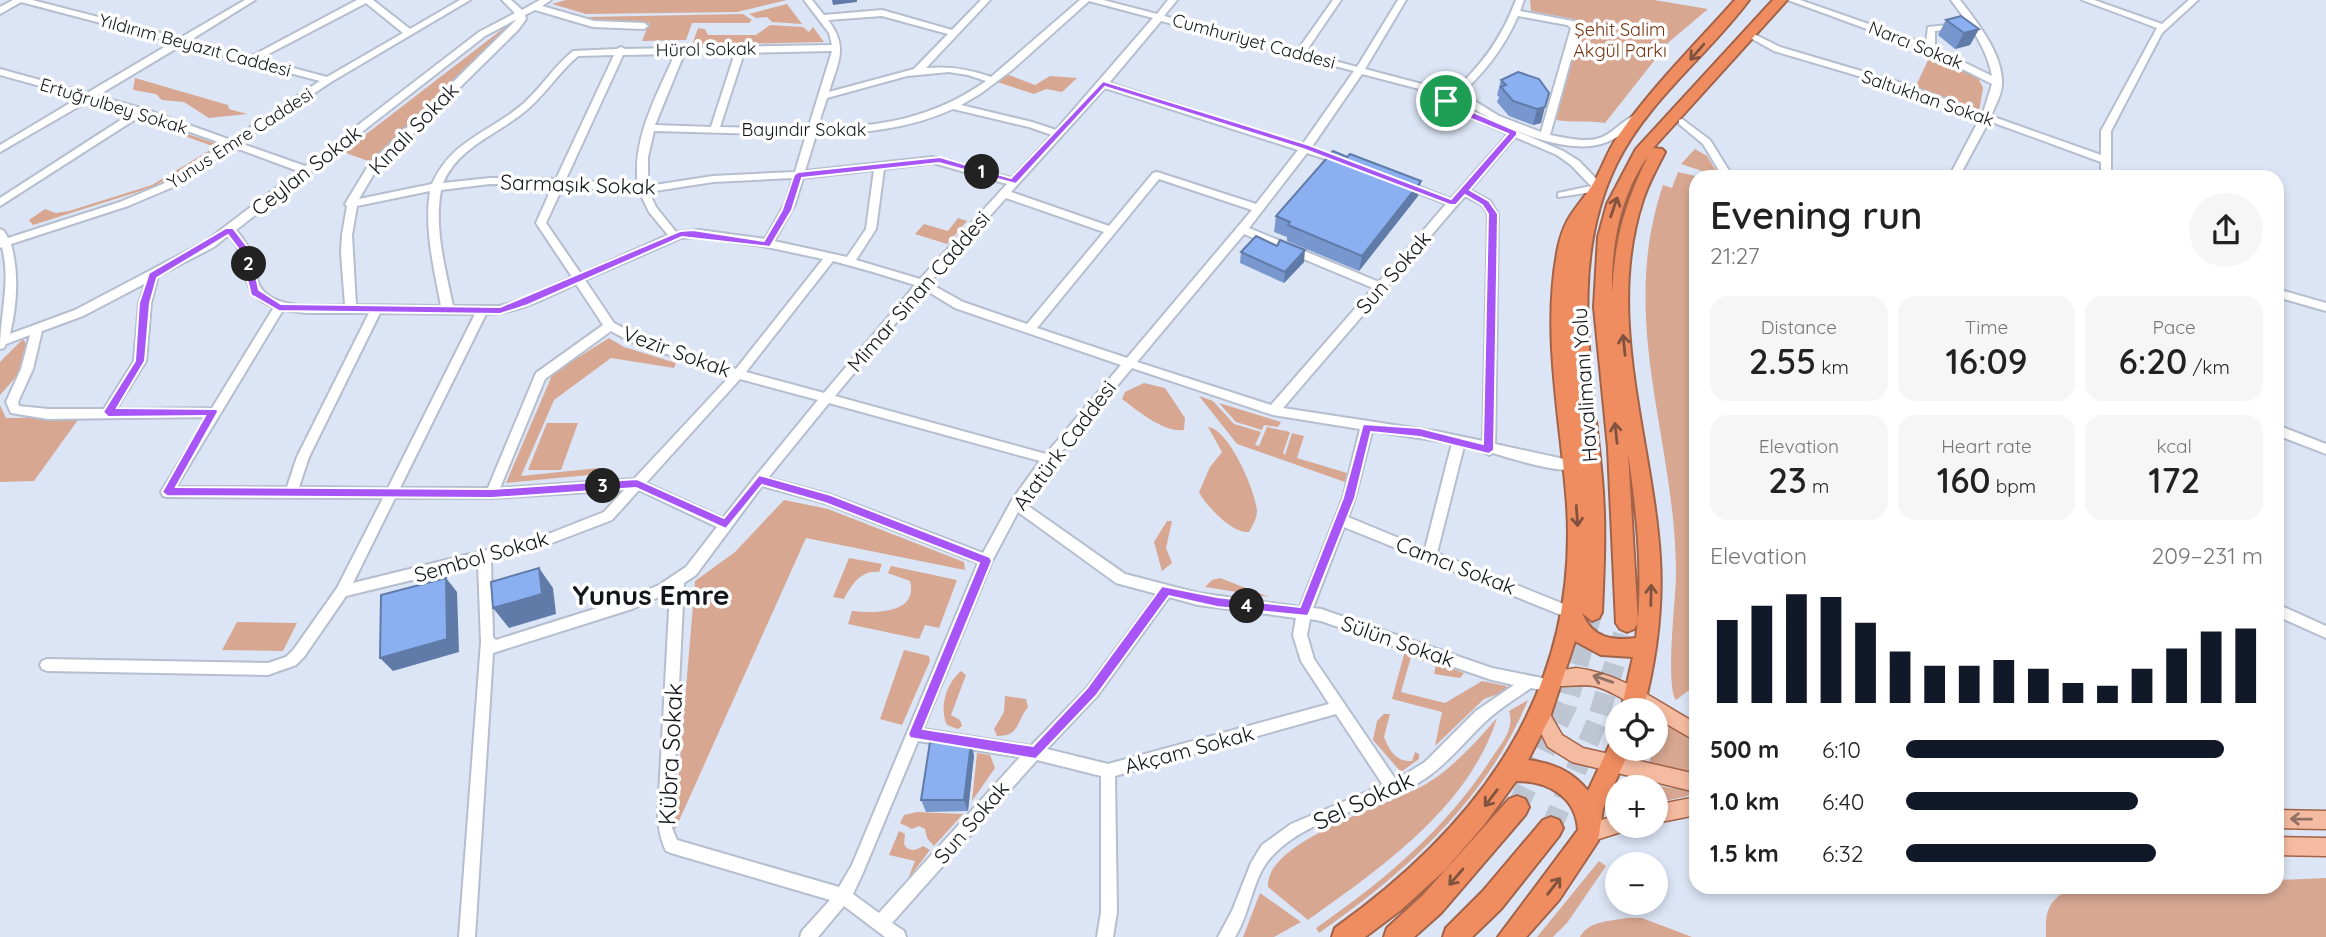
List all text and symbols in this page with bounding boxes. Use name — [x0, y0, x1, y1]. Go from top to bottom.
street label: Yıldırım Beyazıt Caddesi — [96, 8, 294, 82]
street label: Cumhuriyet Caddesi — [1170, 8, 1338, 74]
street label: Narcı Sokak — [1865, 16, 1967, 74]
park label: Şehit Salim Akgül Parkı — [1573, 18, 1667, 62]
street label: Hürol Sokak — [655, 37, 757, 61]
one-way arrow — [1689, 43, 1705, 61]
street label: Saltukhan Sokak — [1859, 65, 1997, 131]
pin — [1416, 71, 1476, 131]
street label: Ertuğrulbey Sokak — [37, 73, 191, 139]
street label: Kınalı Sokak — [363, 76, 463, 180]
street label: Yunus Emre Caddesi — [163, 82, 317, 194]
icon: arrive — [1427, 82, 1465, 120]
street label: Bayındır Sokak — [742, 118, 866, 141]
street label: Ceylan Sokak — [246, 119, 366, 221]
pin: 1 — [964, 154, 1000, 190]
text: 1 — [978, 159, 985, 183]
street label: Sarmaşık Sokak — [500, 168, 656, 200]
text: Evening run — [1710, 191, 1923, 239]
button: share — [2189, 193, 2263, 267]
one-way arrow — [1609, 196, 1621, 218]
street label: Mimar Sinan Caddesi — [841, 205, 995, 377]
street label: Sun Sokak — [1350, 225, 1436, 319]
text: 21:27 — [1710, 241, 1760, 270]
pin: 2 — [232, 246, 266, 282]
text: 2 — [243, 251, 254, 275]
street label: Havalimanı Yolu — [1566, 307, 1602, 463]
text: Distance — [1761, 315, 1837, 339]
text: Time — [1965, 315, 2008, 339]
text: Pace — [2153, 315, 2196, 339]
street label: Vezir Sokak — [619, 319, 735, 383]
one-way arrow — [1617, 334, 1630, 357]
text: 2.55 — [1749, 339, 1816, 383]
text: 16:09 — [1945, 339, 2028, 383]
text: 6:20 — [2118, 339, 2187, 383]
text: km — [1816, 355, 1849, 379]
text: /km — [2187, 355, 2230, 379]
street label: Atatürk Caddesi — [1007, 375, 1121, 515]
one-way arrow — [1609, 422, 1622, 444]
text: Elevation — [1759, 434, 1839, 458]
text: Heart rate — [1941, 434, 2032, 458]
text: kcal — [2156, 434, 2192, 458]
text: 23 — [1768, 458, 1807, 502]
text: 160 — [1937, 458, 1991, 502]
text: 172 — [2148, 458, 2200, 502]
pin: 3 — [586, 468, 620, 504]
text: 3 — [597, 473, 608, 497]
text: m — [1807, 474, 1829, 498]
text: bpm — [1991, 474, 2036, 498]
one-way arrow — [1571, 504, 1584, 527]
street label: Sembol Sokak — [411, 524, 551, 588]
street label: Camcı Sokak — [1392, 530, 1520, 600]
text: Elevation — [1710, 541, 1807, 570]
text: 209–231 m — [2151, 541, 2263, 570]
district label: Yunus Emre — [573, 577, 729, 612]
one-way arrow — [1644, 584, 1657, 607]
pin: 4 — [1230, 588, 1264, 624]
text: 4 — [1241, 593, 1252, 617]
street label: Sülün Sokak — [1338, 610, 1458, 672]
one-way arrow — [1593, 672, 1615, 684]
street label: Kübra Sokak — [651, 682, 689, 826]
map controls — [1605, 698, 1668, 915]
button: locate — [1605, 698, 1668, 761]
street label: Akçam Sokak — [1121, 719, 1257, 779]
text: 500 m — [1710, 735, 1779, 764]
text: 6:10 — [1822, 735, 1861, 764]
street label: Sel Sokak — [1308, 764, 1418, 836]
street label: Sun Sokak — [928, 775, 1014, 869]
button: + — [1605, 775, 1668, 838]
text: 1.0 km — [1710, 787, 1780, 816]
text: 6:40 — [1822, 787, 1864, 816]
one-way arrow — [1484, 788, 1499, 806]
one-way arrow — [2290, 812, 2313, 826]
text: 1.5 km — [1710, 839, 1779, 868]
text: 6:32 — [1822, 839, 1863, 868]
button: − — [1605, 852, 1668, 915]
one-way arrow — [1448, 868, 1464, 886]
one-way arrow — [1547, 877, 1562, 895]

